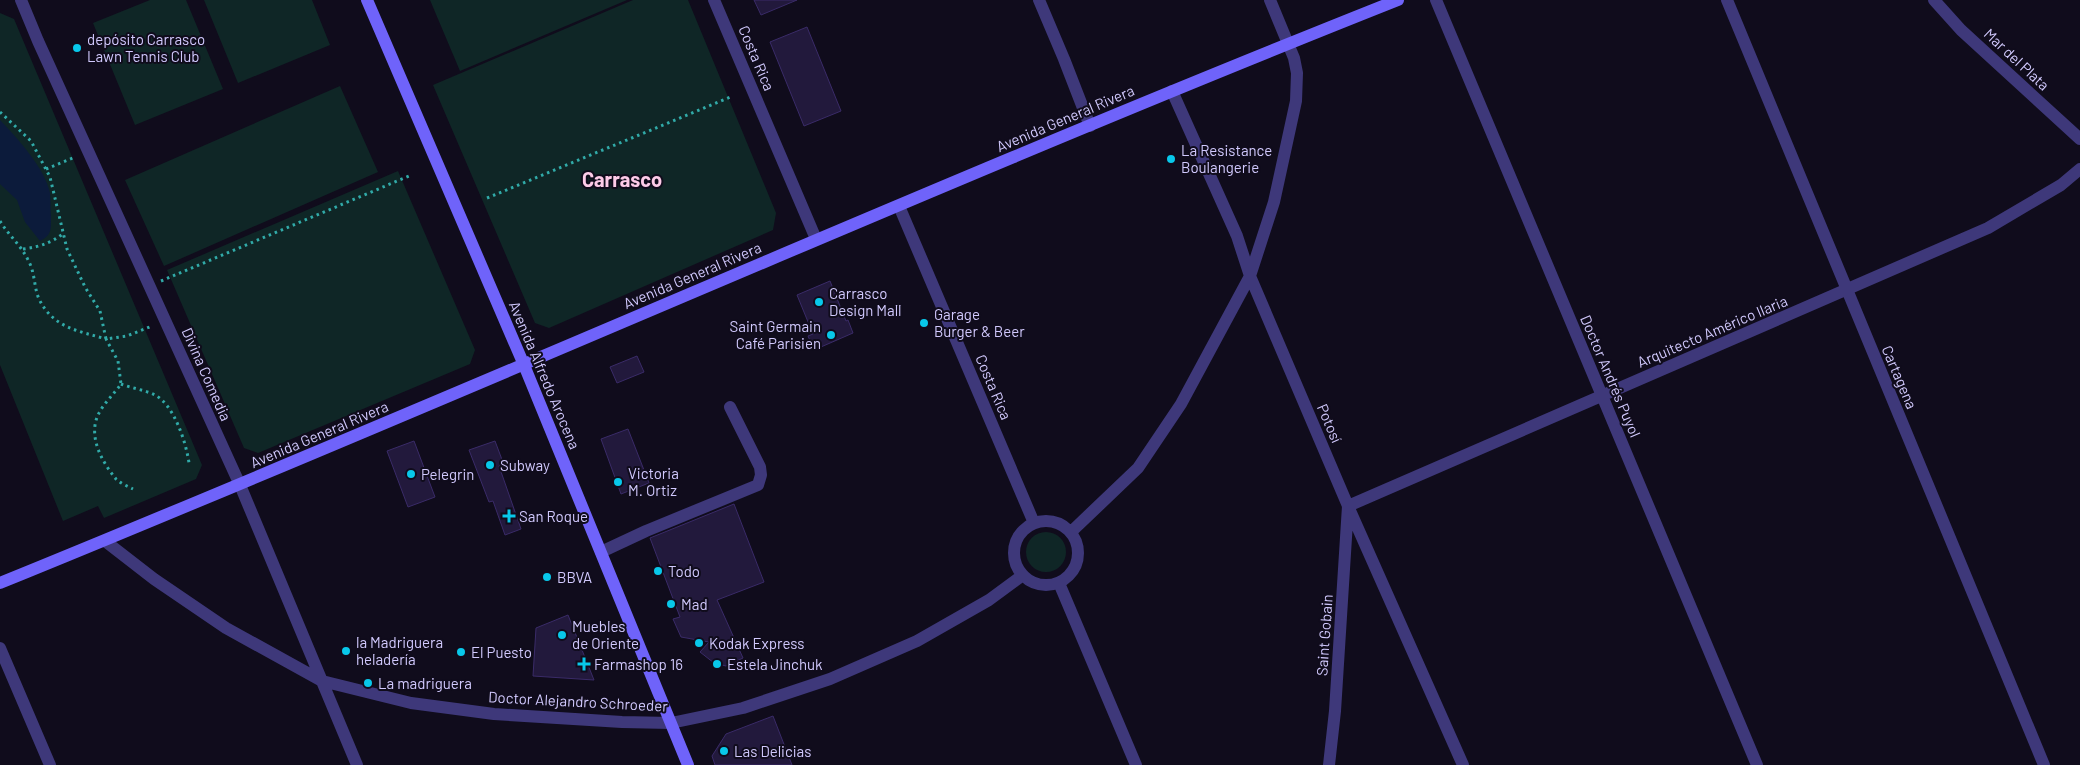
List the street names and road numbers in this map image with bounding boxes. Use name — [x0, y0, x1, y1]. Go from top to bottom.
street label: Costa Rica — [735, 23, 779, 93]
street label: Mar del Plata — [1981, 24, 2053, 94]
street label: Avenida General Rivera — [993, 81, 1137, 155]
street label: Avenida General Rivera — [620, 238, 764, 312]
street label: Arquitecto Américo Ilaria — [1634, 291, 1790, 371]
street label: Avenida Alfredo Arocena — [506, 298, 584, 452]
street label: Doctor Andrés Puyol — [1577, 312, 1645, 440]
street label: Divina Comedia — [178, 325, 236, 423]
street label: Cartagena — [1879, 343, 1921, 411]
street label: Costa Rica — [972, 352, 1016, 422]
street label: Avenida General Rivera — [247, 397, 391, 471]
street label: Potosí — [1314, 401, 1346, 445]
street label: Saint Gobain — [1312, 594, 1336, 676]
street label: Doctor Alejandro Schroeder — [488, 687, 669, 715]

